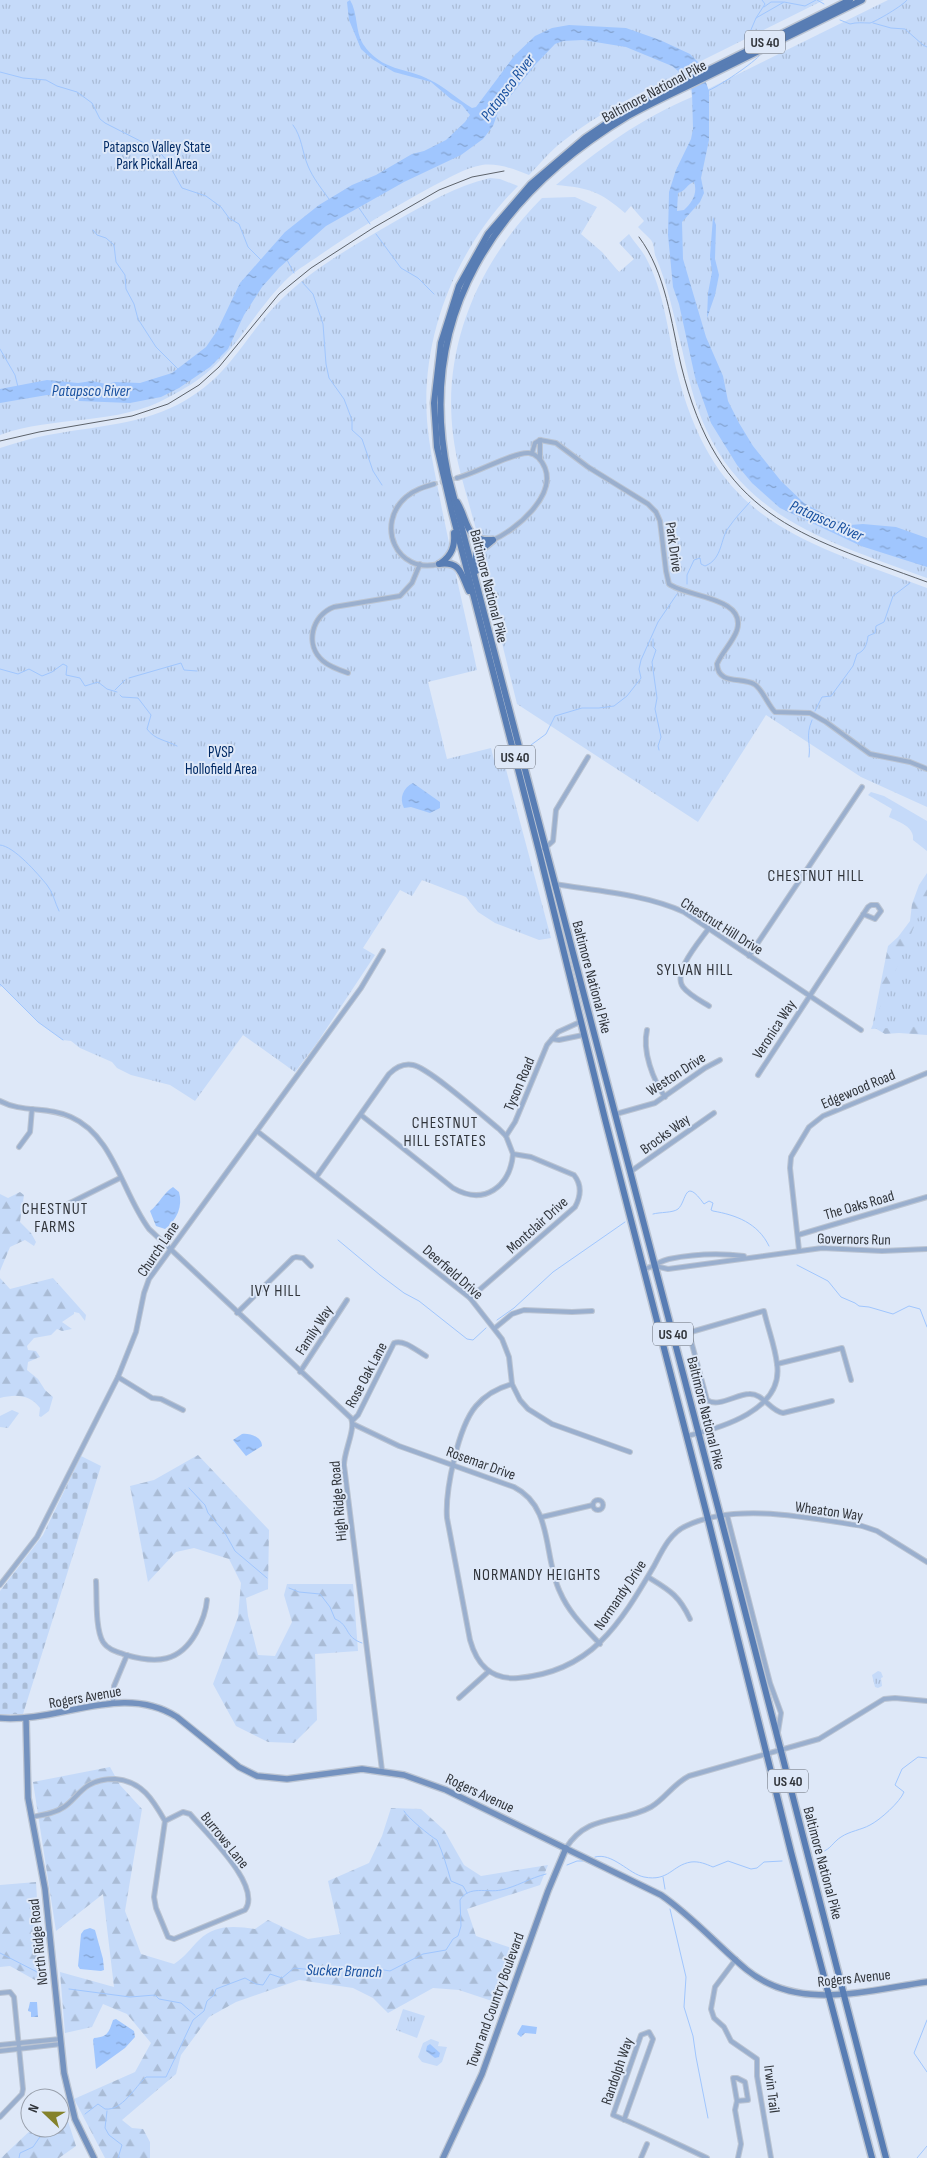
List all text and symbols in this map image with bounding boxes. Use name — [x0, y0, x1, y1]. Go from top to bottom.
road number: US 40 — [745, 31, 785, 54]
water label: Patapsco River — [477, 50, 540, 125]
street label: Baltimore National Pike — [599, 56, 710, 127]
park label: Patapsco Valley State Park Pickall Area — [103, 138, 211, 174]
water label: Patapsco River — [52, 382, 131, 401]
water label: Patapsco River — [787, 497, 867, 546]
street label: Park Drive — [661, 521, 686, 573]
street label: Baltimore National Pike — [465, 528, 512, 645]
park label: PVSP Hollofield Area — [185, 743, 257, 779]
road number: US 40 — [495, 746, 535, 769]
district label: CHESTNUT HILL — [767, 867, 865, 886]
street label: Chestnut Hill Drive — [677, 893, 767, 959]
street label: Baltimore National Pike — [567, 919, 616, 1036]
district label: SYLVAN HILL — [656, 961, 734, 980]
street label: Veronica Way — [748, 996, 801, 1062]
street label: Weston Drive — [643, 1048, 709, 1101]
street label: Tyson Road — [500, 1054, 539, 1114]
street label: Edgewood Road — [818, 1065, 898, 1114]
street label: Brocks Way — [637, 1110, 694, 1159]
district label: CHESTNUT HILL ESTATES — [403, 1114, 487, 1151]
street label: The Oaks Road — [822, 1186, 896, 1225]
street label: Montclair Drive — [503, 1193, 572, 1258]
district label: CHESTNUT FARMS — [22, 1200, 88, 1237]
street label: Church Lane — [133, 1218, 184, 1281]
street label: Governors Run — [817, 1229, 891, 1250]
street label: Deerfield Drive — [418, 1241, 487, 1304]
district label: IVY HILL — [251, 1282, 301, 1301]
street label: Family Way — [291, 1302, 338, 1359]
road number: US 40 — [653, 1322, 693, 1346]
street label: Rose Oak Lane — [341, 1339, 392, 1411]
street label: Baltimore National Pike — [682, 1355, 729, 1472]
street label: Rosemar Drive — [443, 1442, 518, 1485]
street label: High Ridge Road — [326, 1460, 351, 1542]
street label: Wheaton Way — [794, 1497, 864, 1526]
street label: Normandy Drive — [590, 1557, 651, 1634]
district label: NORMANDY HEIGHTS — [473, 1566, 601, 1585]
street label: Rogers Avenue — [47, 1682, 123, 1713]
street label: Rogers Avenue — [443, 1769, 517, 1818]
road number: US 40 — [768, 1770, 808, 1792]
street label: Baltimore National Pike — [798, 1805, 847, 1922]
street label: Burrows Lane — [196, 1808, 253, 1873]
street label: North Ridge Road — [24, 1898, 52, 1986]
street label: Town and Country Boulevard — [462, 1930, 529, 2070]
water label: Sucker Branch — [306, 1961, 382, 1982]
street label: Rogers Avenue — [817, 1965, 892, 1992]
street label: Randolph Way — [597, 2035, 638, 2107]
street label: Irwin Trail — [759, 2064, 784, 2114]
north arrow — [20, 2088, 70, 2138]
text: N — [24, 2102, 43, 2115]

